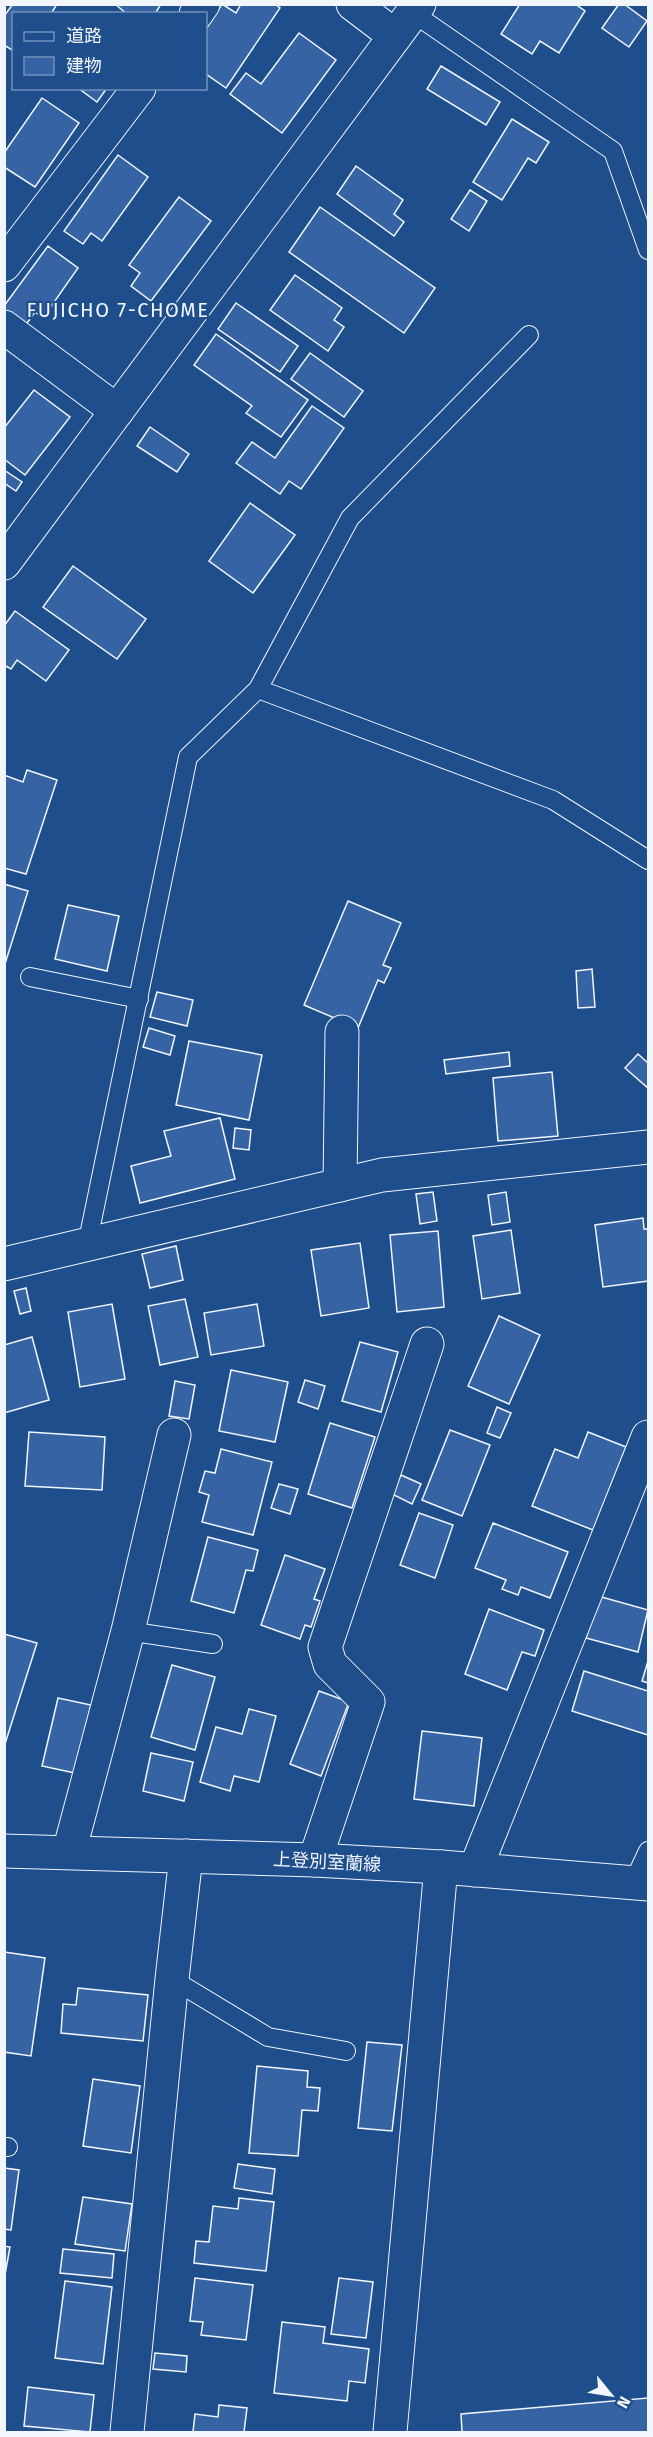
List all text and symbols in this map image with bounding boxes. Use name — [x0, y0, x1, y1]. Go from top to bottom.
legend — [12, 12, 207, 90]
text: 道路 — [66, 25, 102, 47]
text: 建物 — [66, 55, 102, 77]
district label: FUJICHO 7-CHOME — [26, 298, 210, 322]
street label: 上登別室蘭線 — [272, 1848, 382, 1876]
north arrow — [581, 2365, 641, 2425]
text: N — [613, 2393, 634, 2412]

